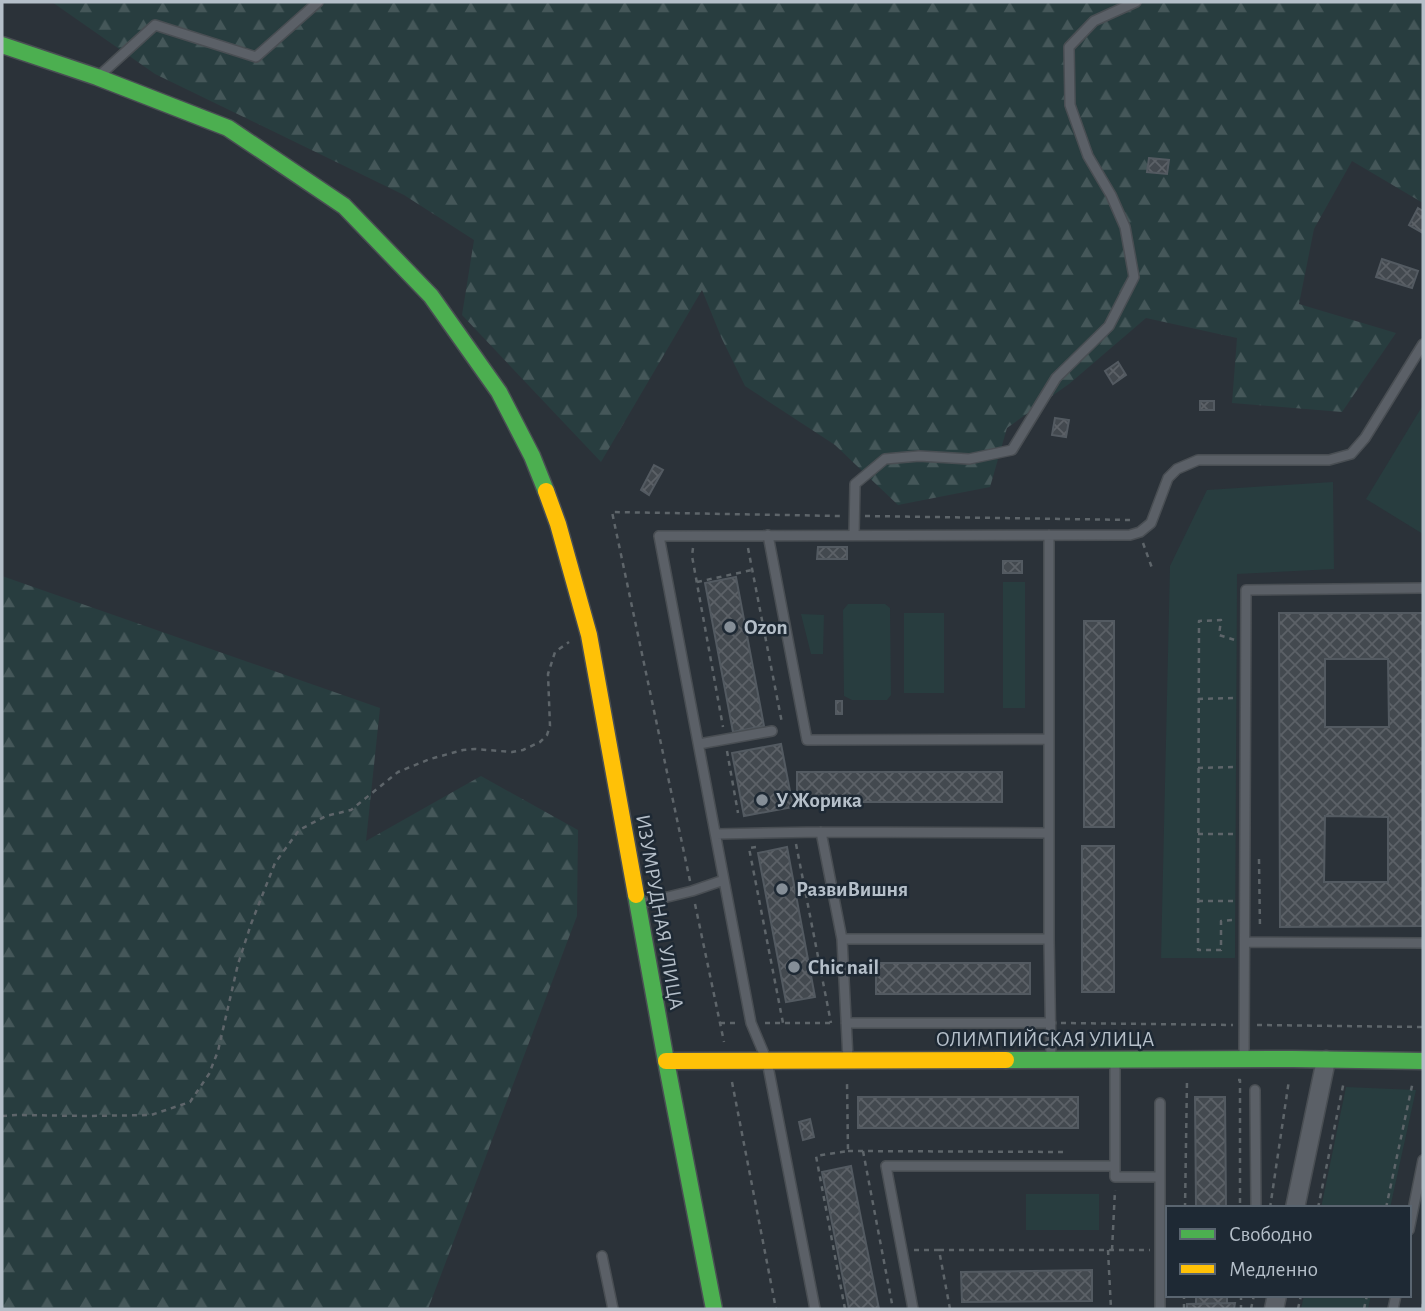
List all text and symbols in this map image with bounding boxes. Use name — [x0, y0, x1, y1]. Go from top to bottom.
place label: Ozon — [744, 617, 788, 638]
marker: Ozon — [722, 619, 738, 635]
place label: У Жорика — [776, 790, 862, 811]
marker: У Жорика — [754, 792, 770, 808]
street label: ИЗУМРУДНАЯ УЛИЦА — [632, 813, 687, 1011]
place label: РазвиВишня — [796, 879, 908, 900]
marker: РазвиВишня — [774, 881, 790, 897]
place label: Chic nail — [808, 957, 879, 978]
marker: Chic nail — [786, 959, 802, 975]
street label: ОЛИМПИЙСКАЯ УЛИЦА — [936, 1028, 1154, 1050]
legend — [1166, 1206, 1411, 1297]
text: Свободно — [1229, 1224, 1313, 1245]
text: Медленно — [1229, 1259, 1318, 1280]

